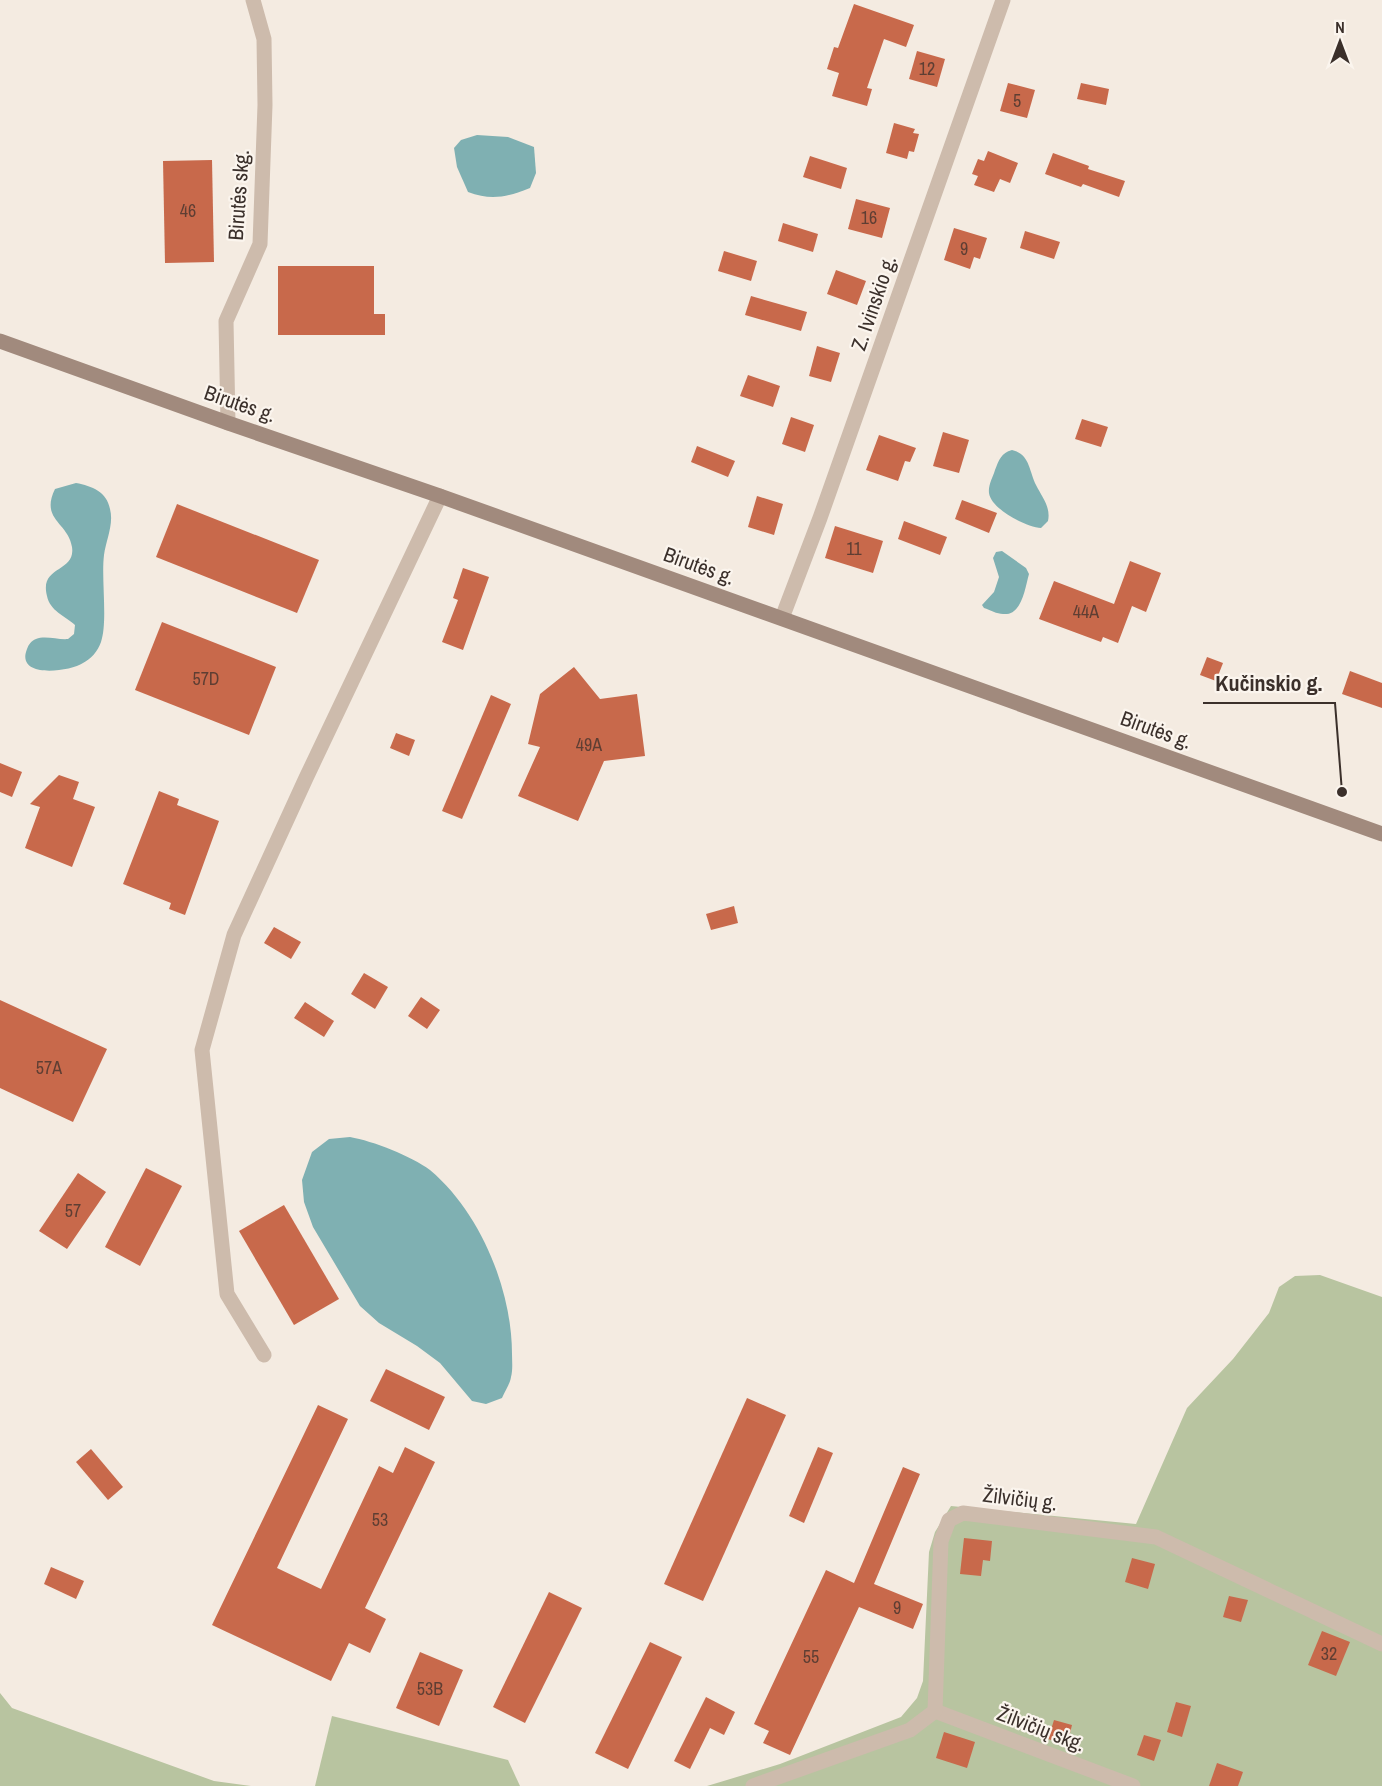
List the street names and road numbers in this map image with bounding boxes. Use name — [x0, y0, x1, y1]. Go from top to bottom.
street label: Birutės skg. — [221, 149, 256, 241]
street label: Z. Ivinskio g. — [844, 251, 903, 354]
street label: Birutės g. — [201, 378, 280, 429]
street label: Birutės g. — [660, 539, 739, 592]
street label: Birutės g. — [1117, 703, 1196, 756]
street label: Žilvičių g. — [981, 1480, 1059, 1517]
street label: Žilvičių skg. — [993, 1699, 1089, 1759]

